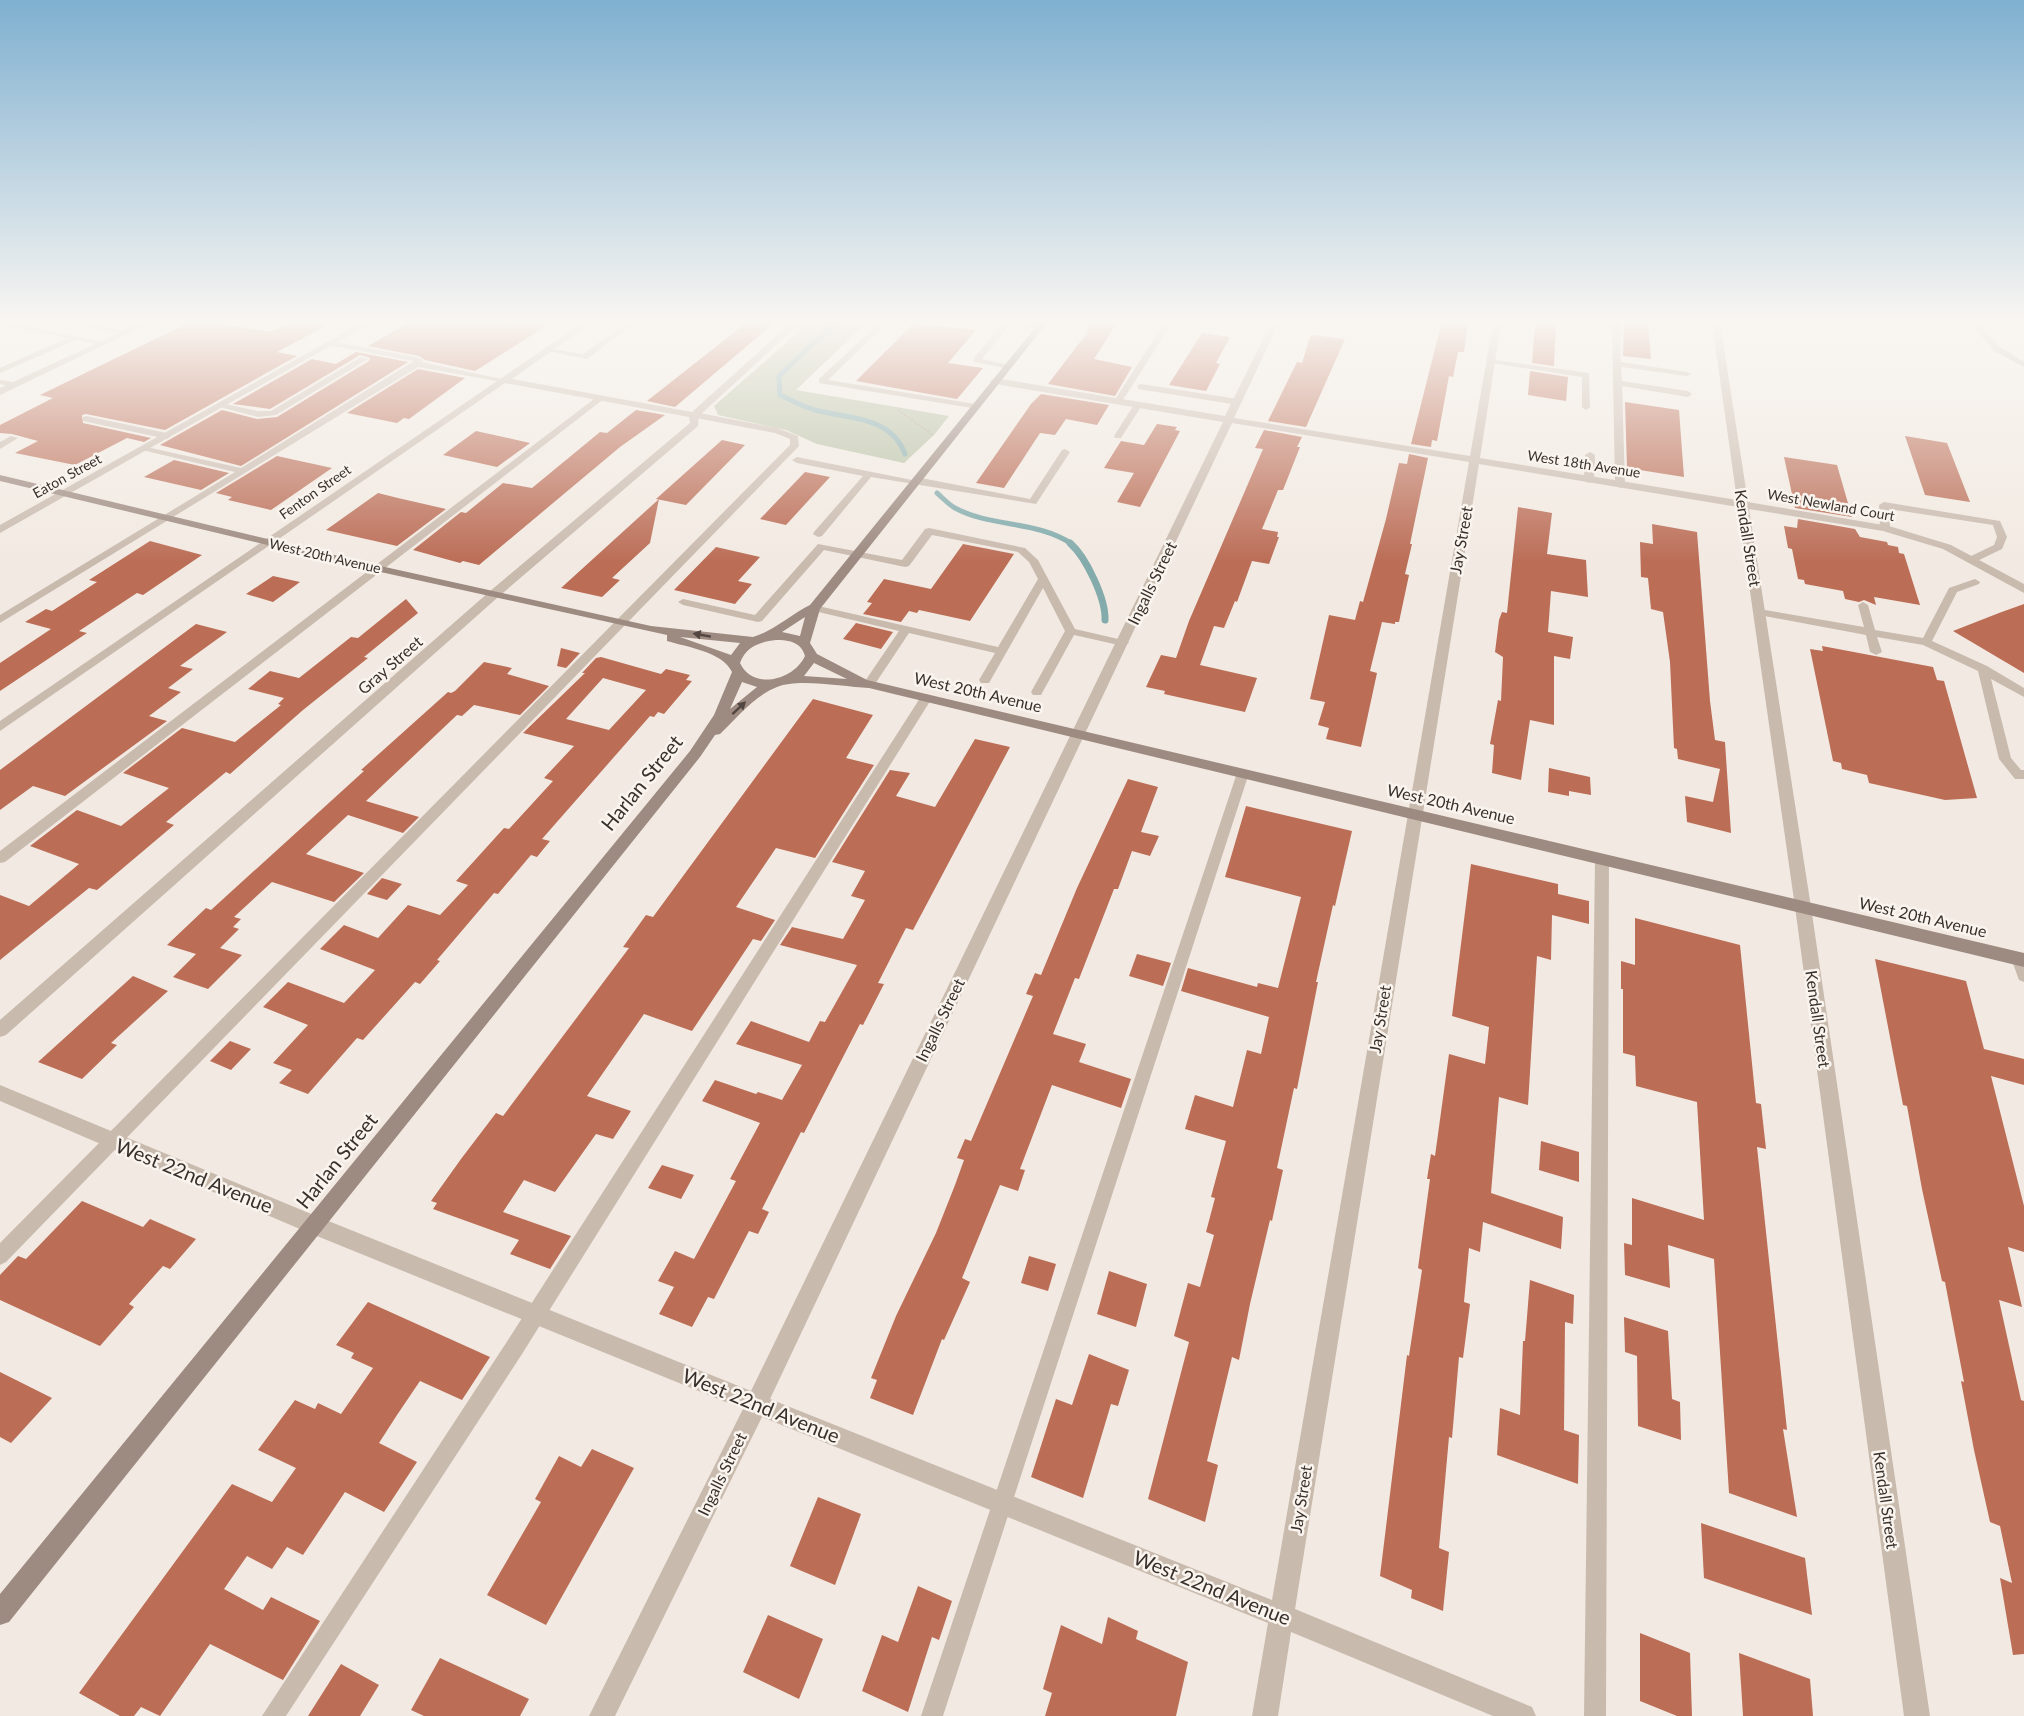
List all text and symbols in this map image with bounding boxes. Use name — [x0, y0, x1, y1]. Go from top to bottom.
street label: West 18th Avenue — [1526, 446, 1642, 481]
street label: Eaton Street — [29, 450, 104, 501]
street label: Fenton Street — [276, 461, 354, 523]
street label: West Newland Court — [1766, 485, 1896, 524]
street label: Kendall Street — [1731, 488, 1766, 588]
street label: Jay Street — [1445, 504, 1476, 575]
street label: West 20th Avenue — [268, 534, 383, 577]
street label: Ingalls Street — [1123, 538, 1180, 628]
street label: Gray Street — [354, 631, 426, 698]
one-way arrow — [693, 631, 712, 640]
street label: West 20th Avenue — [912, 668, 1044, 715]
one-way arrow — [732, 701, 747, 715]
street label: Harlan Street — [595, 730, 687, 835]
street label: West 20th Avenue — [1385, 780, 1517, 827]
street label: West 20th Avenue — [1857, 893, 1989, 940]
street label: Kendall Street — [1802, 969, 1835, 1069]
street label: Ingalls Street — [911, 975, 968, 1065]
street label: Jay Street — [1365, 983, 1394, 1054]
street label: Harlan Street — [290, 1108, 382, 1213]
street label: West 22nd Avenue — [112, 1133, 276, 1218]
street label: West 22nd Avenue — [679, 1363, 843, 1448]
street label: Ingalls Street — [693, 1429, 750, 1519]
street label: Kendall Street — [1870, 1450, 1903, 1550]
street label: Jay Street — [1286, 1463, 1315, 1534]
street label: West 22nd Avenue — [1130, 1545, 1294, 1630]

